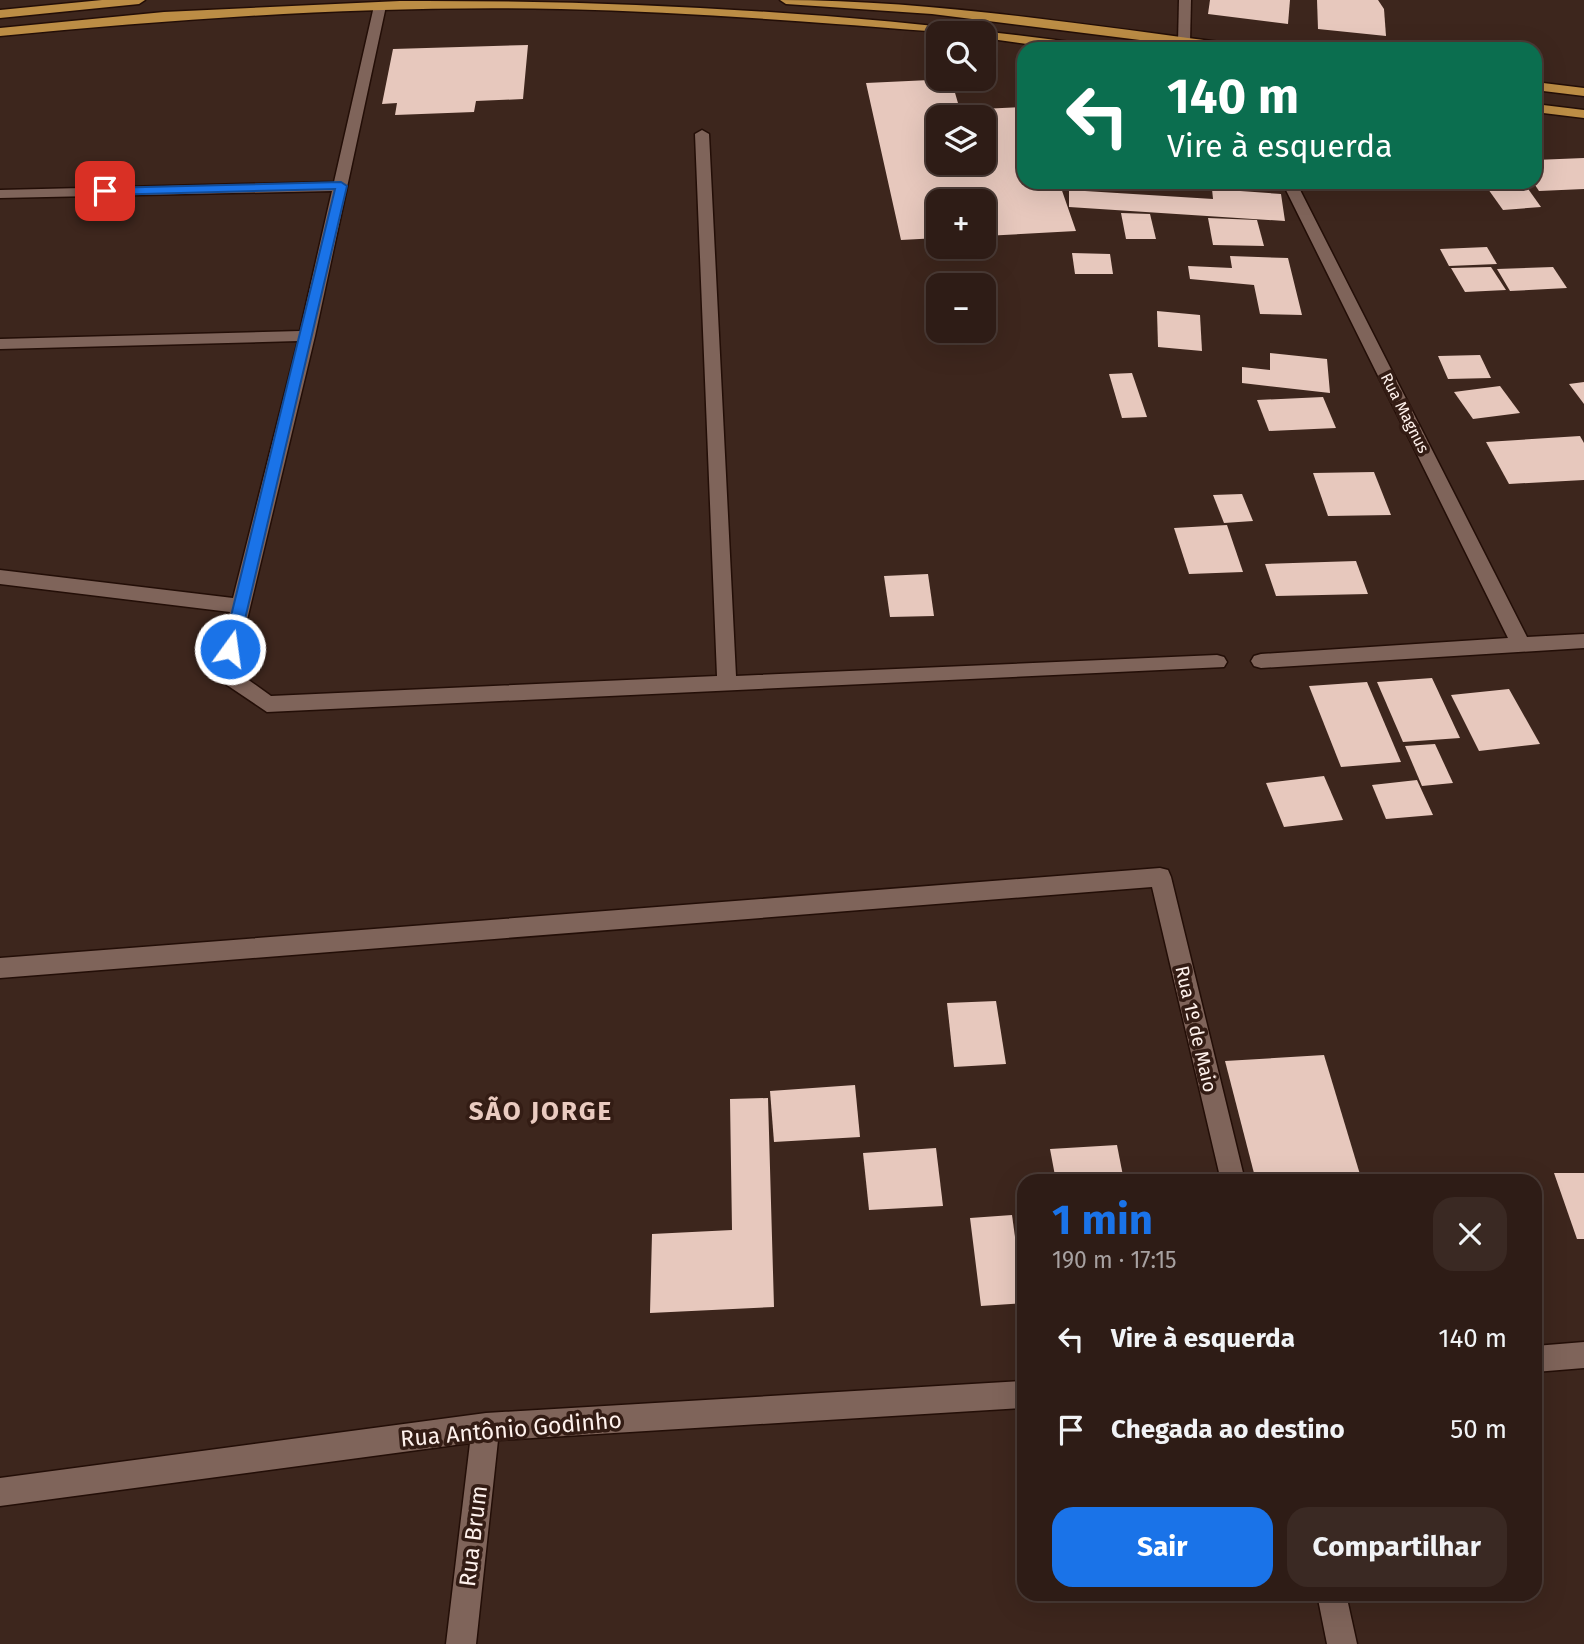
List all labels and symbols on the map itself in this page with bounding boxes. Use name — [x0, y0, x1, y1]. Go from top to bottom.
pin — [75, 161, 135, 221]
street label: Rua Magnus — [1377, 370, 1433, 456]
position arrow — [193, 612, 267, 686]
street label: Rua 1º de Maio — [1170, 964, 1222, 1094]
district label: SÃO JORGE — [469, 1096, 613, 1127]
street label: Rua Antônio Godinho — [399, 1405, 623, 1453]
street label: Rua Brum — [453, 1484, 493, 1588]

